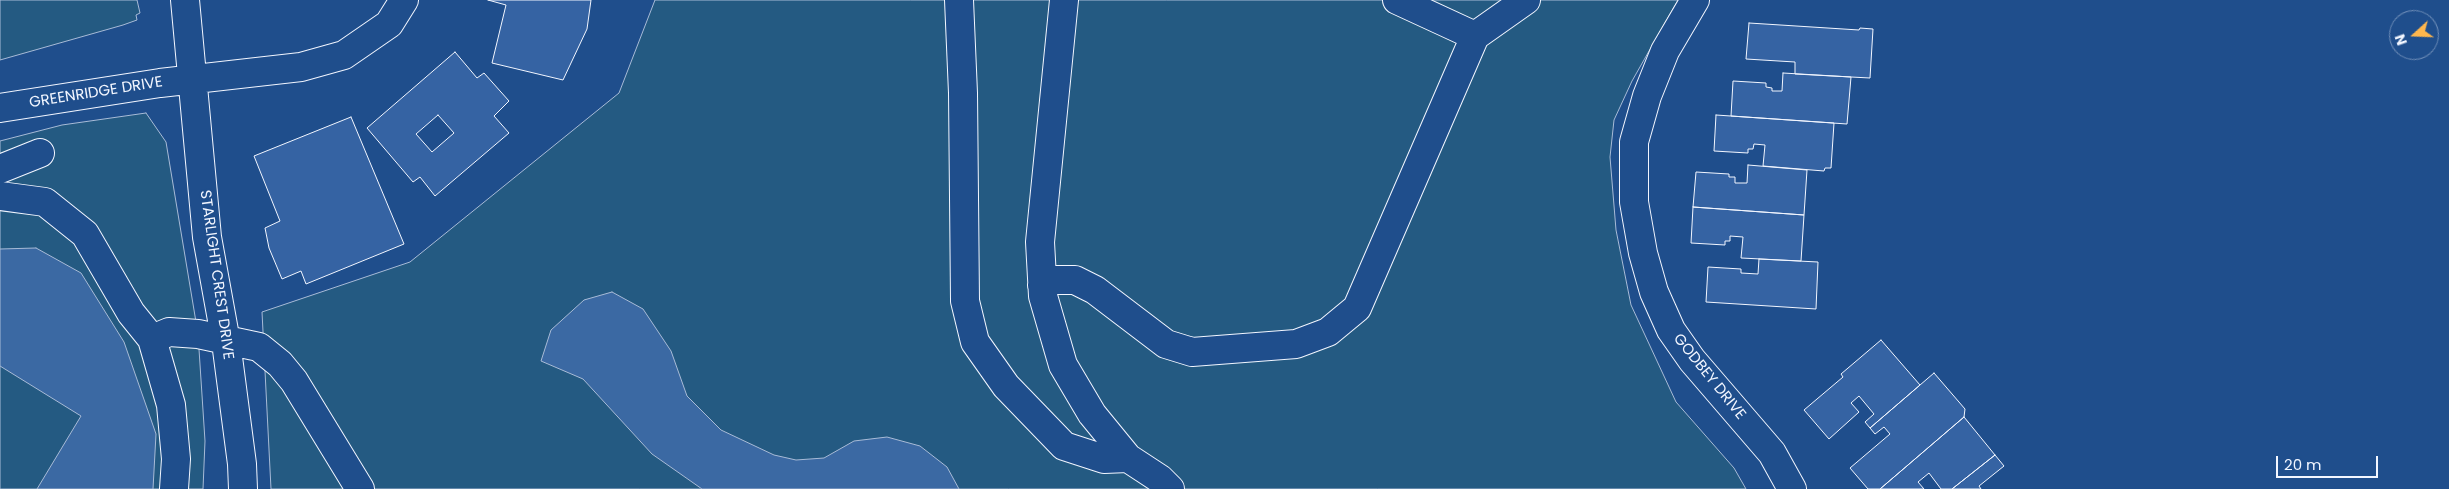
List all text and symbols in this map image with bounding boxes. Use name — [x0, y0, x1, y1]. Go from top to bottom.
north arrow — [2389, 10, 2439, 60]
text: N — [2390, 31, 2412, 48]
street label: GREENRIDGE DRIVE — [28, 74, 164, 112]
street label: STARLIGHT CREST DRIVE — [195, 189, 237, 361]
street label: GODBEY DRIVE — [1669, 331, 1749, 423]
scale bar — [2279, 446, 2382, 478]
text: 20 m — [2284, 454, 2322, 475]

